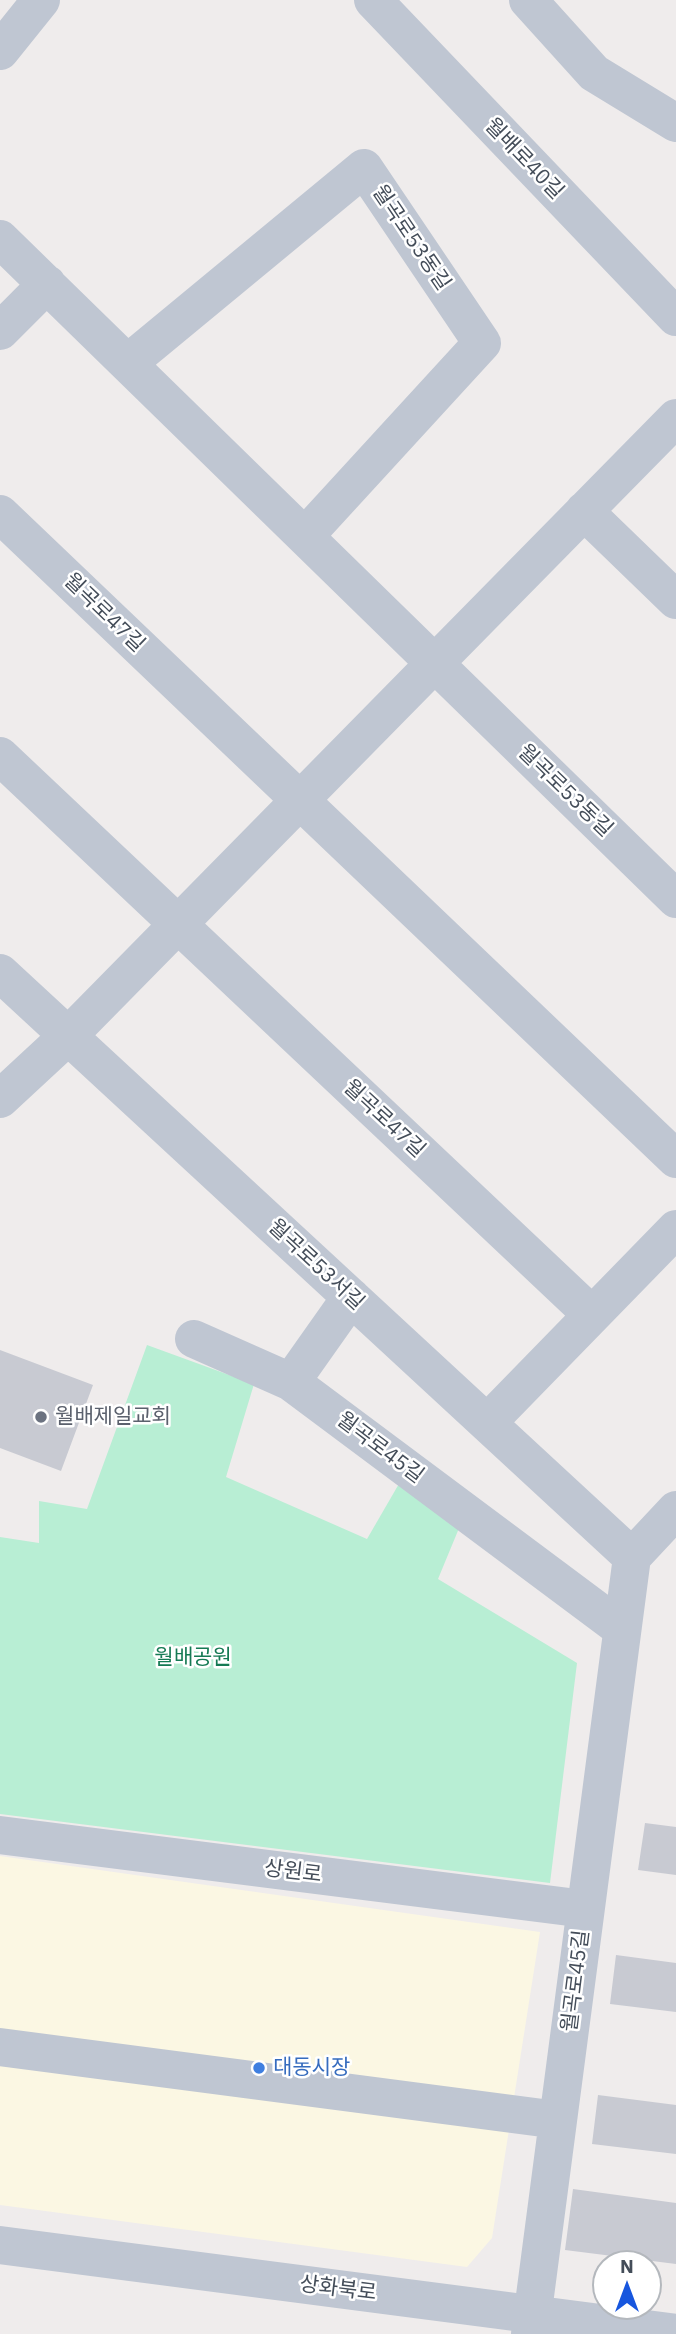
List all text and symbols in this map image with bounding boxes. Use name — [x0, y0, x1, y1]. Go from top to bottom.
street label: 월배로40길 — [479, 113, 569, 205]
street label: 월곡로53동길 — [366, 180, 456, 296]
street label: 월곡로47길 — [58, 568, 150, 658]
street label: 월곡로53동길 — [512, 740, 618, 842]
street label: 월곡로47길 — [338, 1075, 430, 1163]
street label: 월곡로53서길 — [263, 1214, 369, 1316]
place label: 월배제일교회 — [55, 1404, 171, 1430]
street label: 월곡로45길 — [331, 1407, 429, 1489]
marker: 월배제일교회 — [33, 1409, 49, 1425]
park label: 월배공원 — [154, 1645, 232, 1671]
street label: 상원로 — [263, 1856, 323, 1888]
street label: 월곡로45길 — [557, 1929, 595, 2033]
place label: 대동시장 — [273, 2055, 350, 2081]
marker: 대동시장 — [251, 2060, 267, 2076]
north arrow — [592, 2250, 662, 2320]
text: N — [620, 2254, 634, 2278]
street label: 상화북로 — [298, 2272, 378, 2306]

